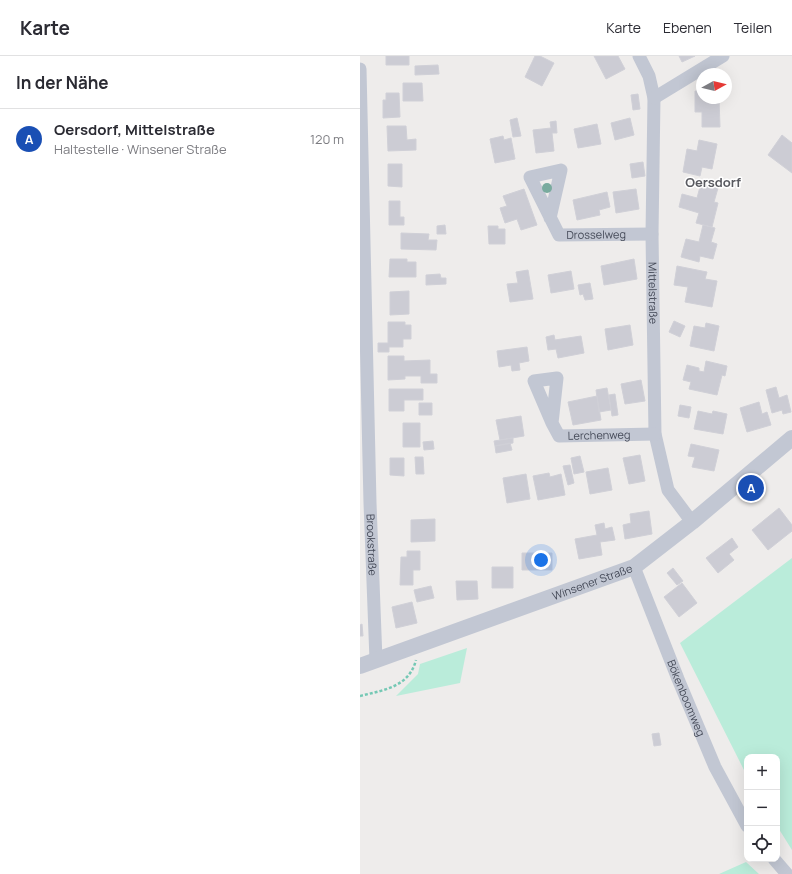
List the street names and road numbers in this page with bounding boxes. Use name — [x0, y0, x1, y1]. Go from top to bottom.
street label: Drosselweg — [566, 226, 626, 242]
street label: Mittelstraße — [645, 262, 661, 325]
street label: Lerchenweg — [568, 427, 630, 443]
street label: Brookstraße — [363, 514, 381, 577]
street label: Winsener Straße — [550, 560, 635, 603]
street label: Bökenboomweg — [664, 657, 709, 738]

